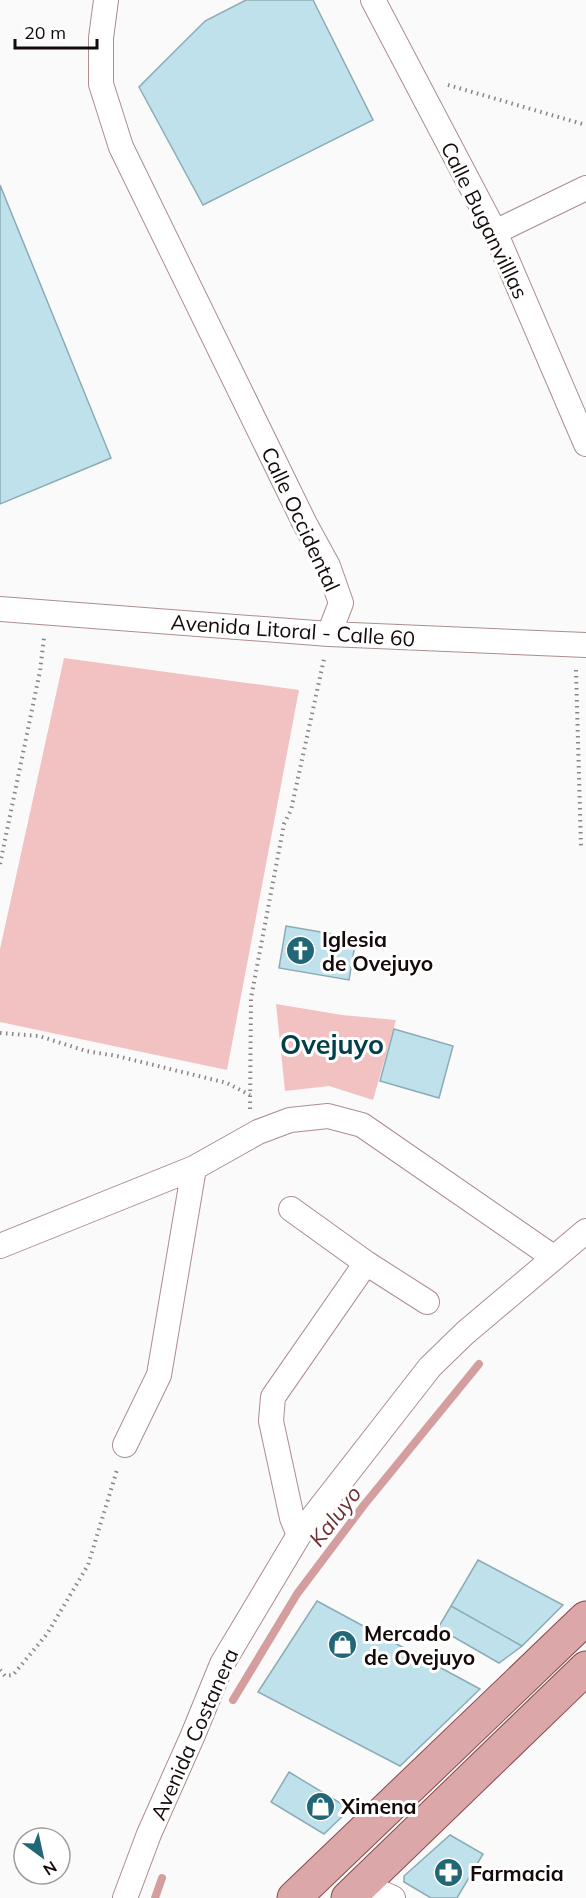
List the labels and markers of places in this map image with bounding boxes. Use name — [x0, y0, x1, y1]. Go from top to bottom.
place label: Iglesia de Ovejuyo — [322, 926, 433, 976]
church icon: Iglesia de Ovejuyo — [285, 935, 317, 967]
place label: Mercado de Ovejuyo — [364, 1620, 475, 1670]
shop icon: Mercado de Ovejuyo — [327, 1629, 359, 1661]
shop icon: Ximena — [304, 1790, 336, 1822]
place label: Ximena — [340, 1793, 417, 1819]
pharmacy icon: Farmacia — [433, 1857, 465, 1889]
place label: Farmacia — [470, 1860, 564, 1886]

